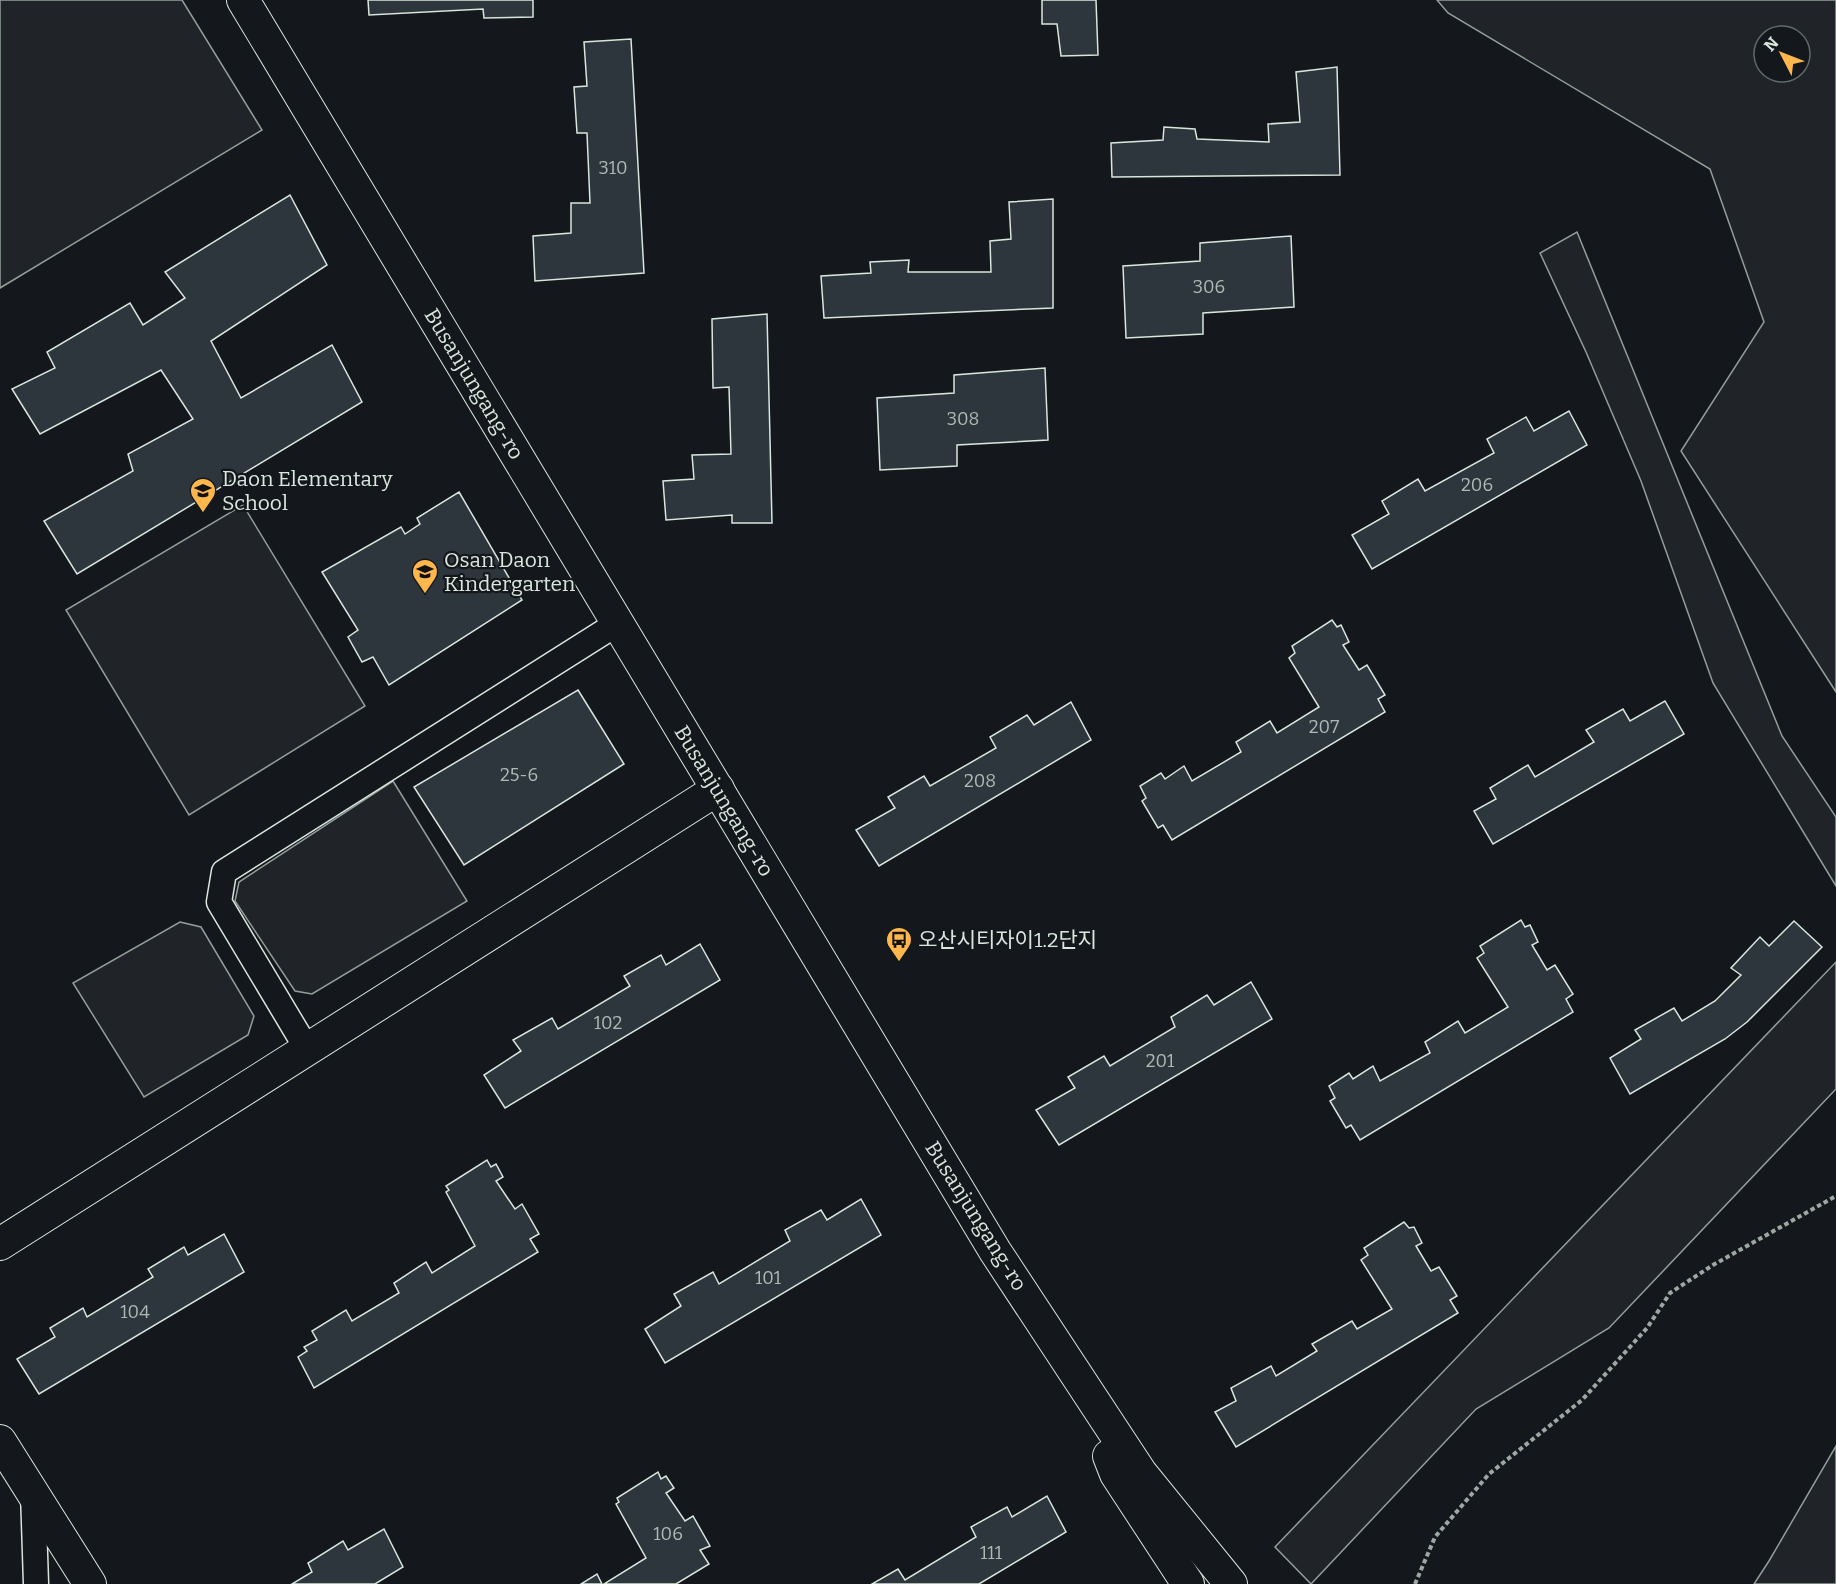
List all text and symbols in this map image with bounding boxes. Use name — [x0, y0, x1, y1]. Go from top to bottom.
north arrow — [1752, 24, 1812, 84]
text: N — [1760, 33, 1782, 55]
house number: 310 — [598, 157, 628, 179]
house number: 306 — [1193, 276, 1225, 298]
street label: Busanjungang-ro — [419, 304, 529, 464]
house number: 308 — [947, 408, 979, 430]
place label: Daon Elementary School — [222, 466, 394, 516]
house number: 206 — [1461, 474, 1493, 496]
school or university icon: Daon Elementary School — [188, 476, 218, 514]
place label: Osan Daon Kindergarten — [444, 547, 575, 597]
school or university icon: Osan Daon Kindergarten — [410, 557, 440, 595]
house number: 207 — [1309, 716, 1339, 738]
street label: Busanjungang-ro — [669, 721, 779, 881]
house number: 25-6 — [500, 764, 538, 786]
house number: 208 — [964, 770, 996, 792]
bus stop icon: 오산시티자이1.2단지 — [884, 925, 914, 963]
place label: 오산시티자이1.2단지 — [918, 927, 1097, 953]
house number: 102 — [594, 1012, 622, 1034]
house number: 201 — [1146, 1050, 1175, 1072]
street label: Busanjungang-ro — [920, 1136, 1032, 1296]
house number: 101 — [755, 1267, 782, 1289]
house number: 104 — [120, 1301, 150, 1323]
house number: 106 — [653, 1523, 683, 1545]
house number: 111 — [980, 1542, 1003, 1564]

